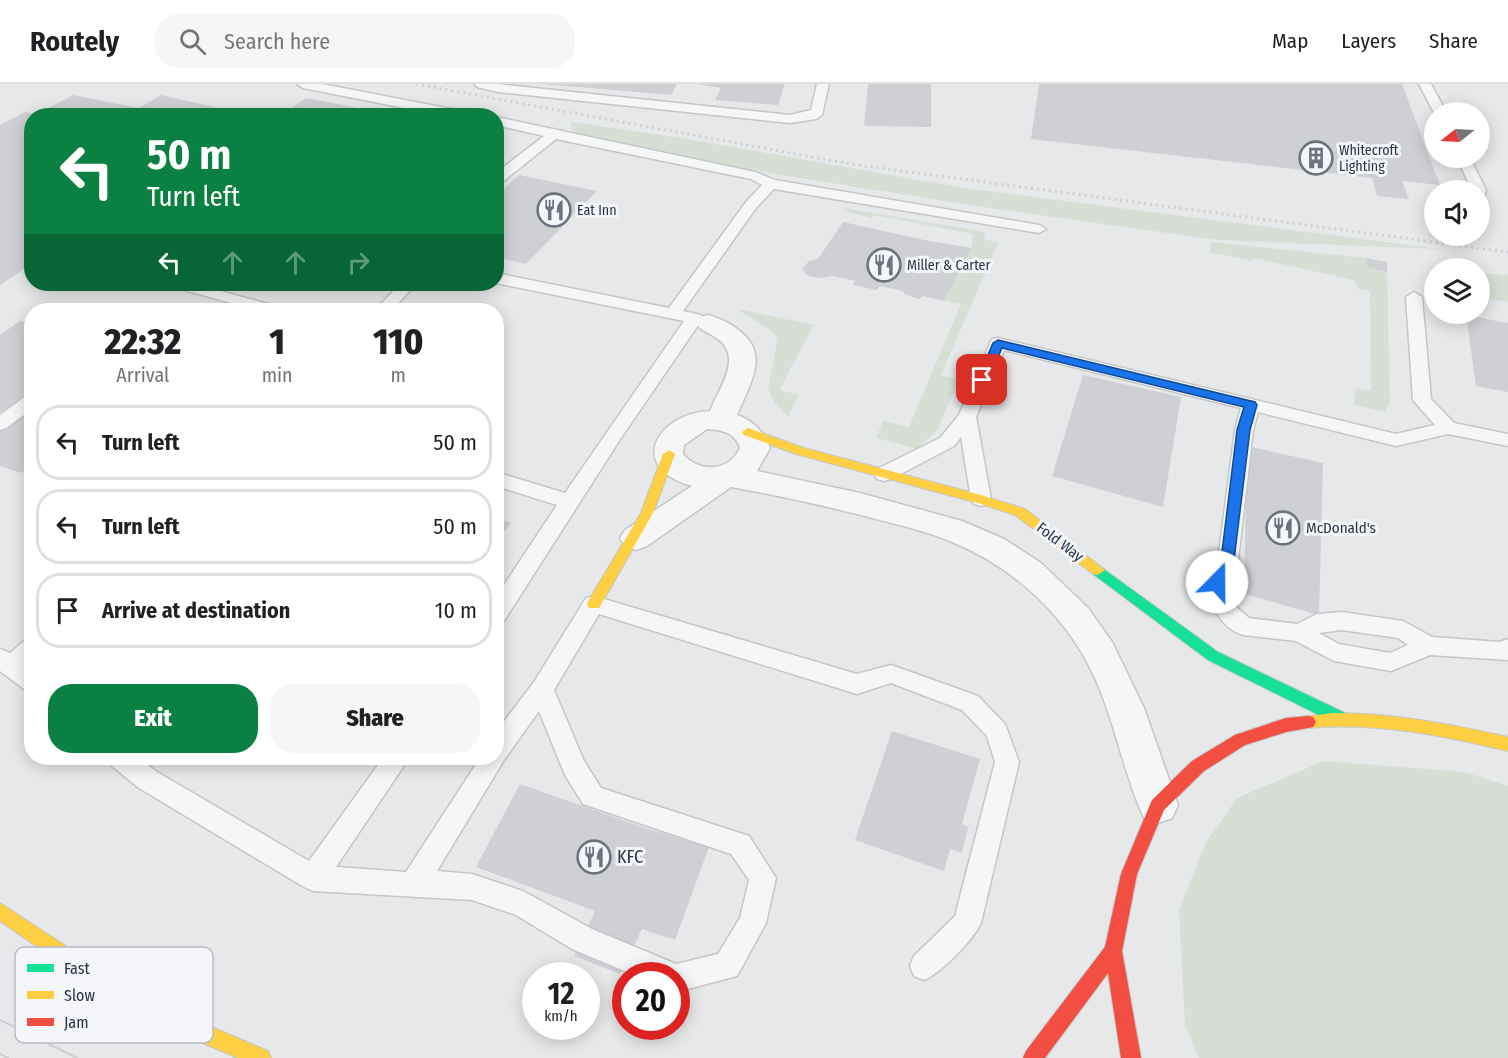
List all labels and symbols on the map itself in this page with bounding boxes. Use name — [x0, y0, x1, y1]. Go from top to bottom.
north arrow — [1424, 102, 1490, 168]
building icon: Whitecroft Lighting — [1298, 140, 1334, 176]
place label: Whitecroft Lighting — [1339, 142, 1399, 175]
restaurant icon: Eat Inn — [536, 192, 572, 228]
place label: Eat Inn — [577, 202, 617, 219]
restaurant icon: Miller & Carter — [866, 247, 902, 283]
place label: Miller & Carter — [907, 257, 990, 274]
pin — [956, 354, 1007, 405]
restaurant icon: McDonald's — [1265, 510, 1301, 546]
street label: Fold Way — [1033, 519, 1087, 566]
place label: McDonald's — [1306, 519, 1376, 537]
position arrow — [1185, 550, 1249, 614]
restaurant icon: KFC — [576, 839, 612, 875]
place label: KFC — [617, 846, 643, 868]
legend — [15, 947, 213, 1043]
text: Fast — [64, 959, 91, 978]
speed limit sign: 20 — [612, 962, 690, 1040]
text: Slow — [64, 986, 95, 1005]
text: Jam — [64, 1013, 89, 1032]

